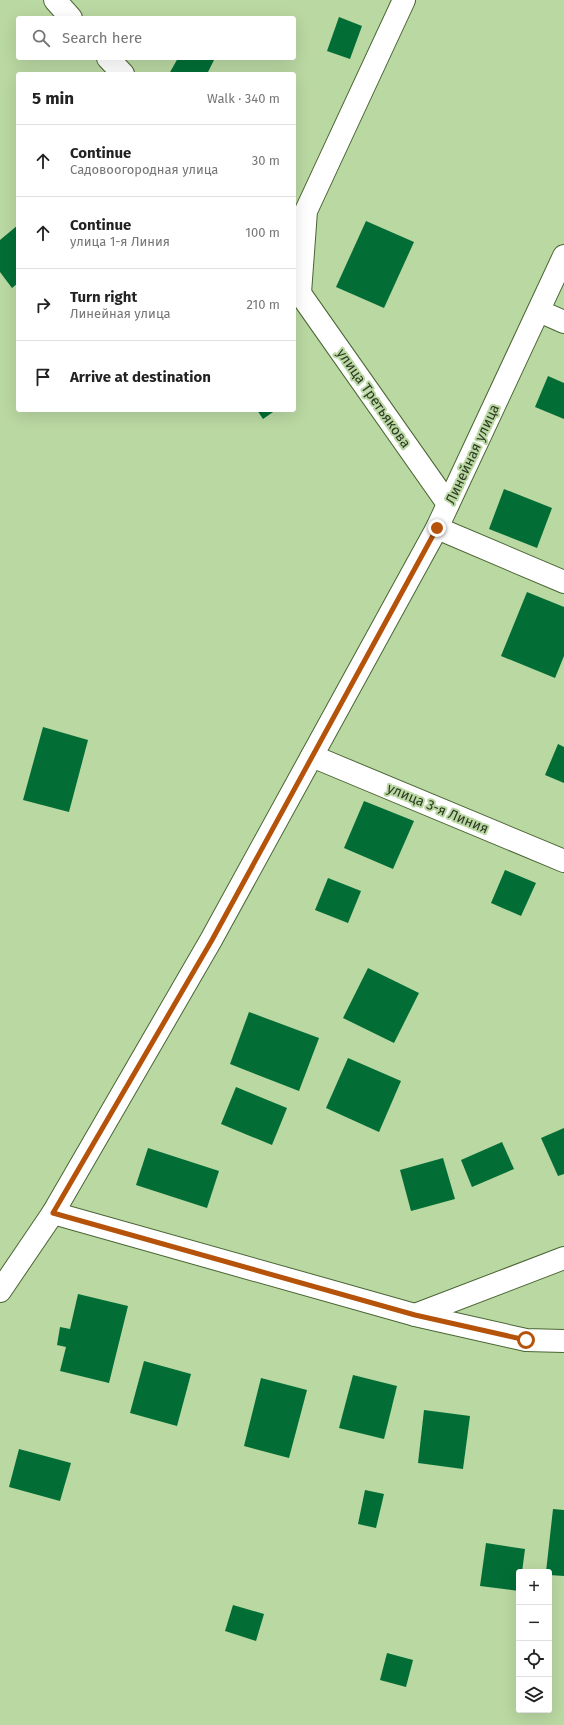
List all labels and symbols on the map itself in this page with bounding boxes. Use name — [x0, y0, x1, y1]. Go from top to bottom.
street label: улица Третьякова — [333, 345, 414, 451]
street label: Линейная улица — [442, 402, 503, 507]
route end — [428, 519, 446, 537]
street label: улица 3-я Линия — [384, 779, 491, 838]
route start — [517, 1331, 535, 1349]

